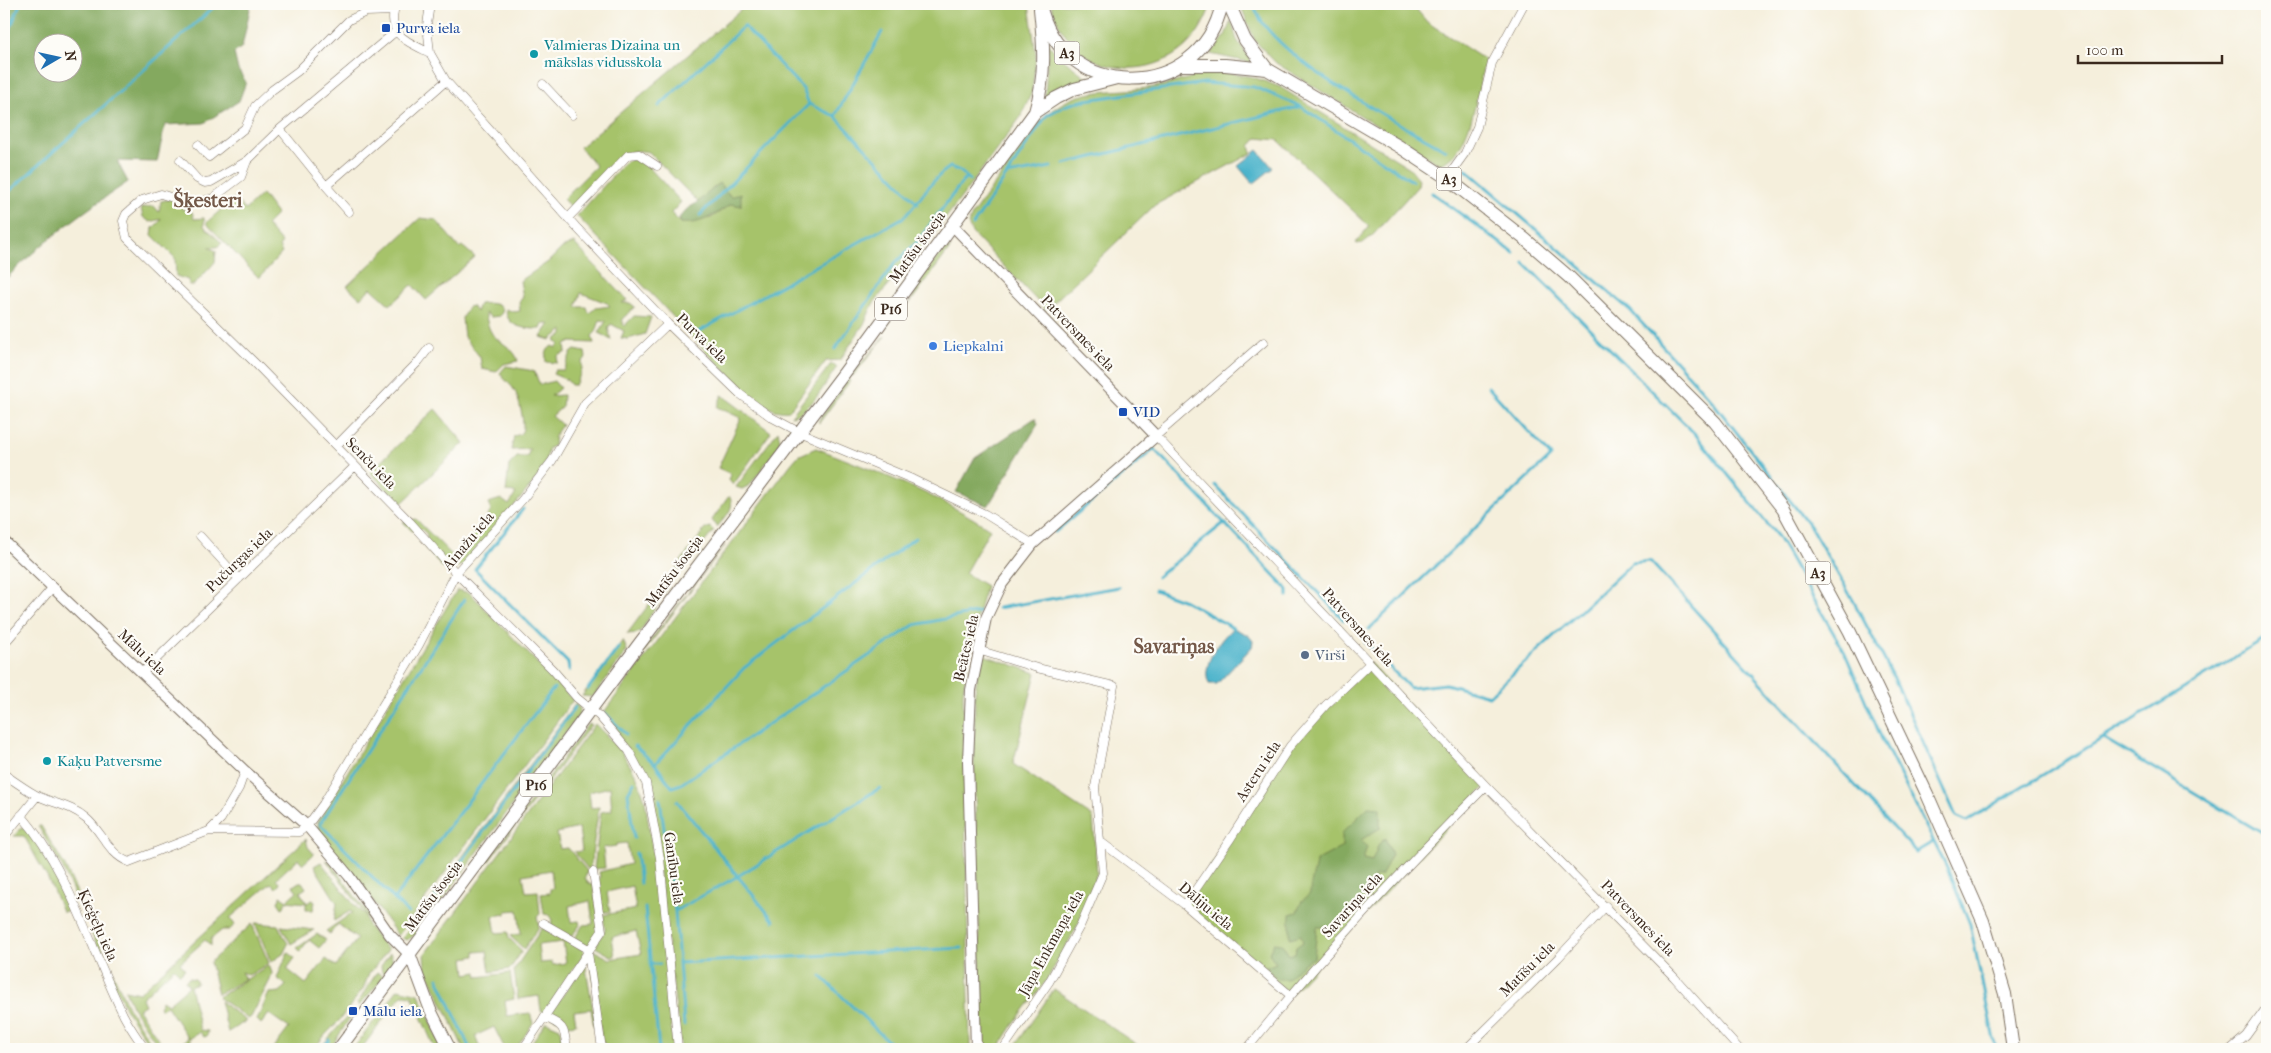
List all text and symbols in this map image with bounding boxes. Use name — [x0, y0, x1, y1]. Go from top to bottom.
place label: Purva iela — [396, 19, 461, 37]
marker: Purva iela — [380, 22, 392, 34]
north arrow — [32, 32, 82, 82]
scale bar — [2078, 32, 2222, 64]
place label: Valmieras Dizaina un mākslas vidusskola — [543, 36, 680, 71]
text: 100 m — [2086, 41, 2124, 59]
road number: A3 — [1054, 42, 1080, 64]
marker: Valmieras Dizaina un mākslas vidusskola — [528, 48, 540, 60]
text: N — [61, 49, 80, 63]
road number: A3 — [1436, 168, 1462, 190]
district label: Šķesteri — [173, 187, 244, 213]
street label: Matīšu šoseja — [885, 207, 950, 287]
street label: Patversmes iela — [1037, 291, 1120, 376]
road number: P16 — [875, 298, 907, 320]
street label: Purva iela — [673, 309, 732, 368]
place label: Liepkalni — [943, 337, 1004, 355]
marker: Liepkalni — [927, 340, 939, 352]
place label: VID — [1132, 403, 1160, 421]
marker: VID — [1117, 406, 1129, 418]
street label: Senču iela — [342, 433, 401, 493]
street label: Ainažu iela — [438, 507, 498, 575]
street label: Pučurgas iela — [202, 523, 277, 596]
street label: Matīšu šoseja — [641, 531, 707, 610]
road number: A3 — [1806, 562, 1830, 584]
street label: Patversmes iela — [1318, 584, 1399, 671]
street label: Beātes iela — [950, 612, 983, 683]
street label: Mālu iela — [114, 625, 171, 679]
district label: Savariņas — [1134, 635, 1215, 659]
place label: Virši — [1314, 646, 1346, 664]
marker: Virši — [1299, 649, 1311, 661]
street label: Asteru iela — [1231, 736, 1285, 806]
place label: Kaķu Patversme — [57, 752, 163, 770]
marker: Kaķu Patversme — [41, 755, 53, 767]
road number: P16 — [520, 774, 552, 796]
street label: Ganību iela — [660, 831, 688, 906]
street label: Matīšu šoseja — [400, 856, 466, 935]
street label: Savariņa iela — [1318, 868, 1387, 941]
street label: Patversmes iela — [1597, 876, 1680, 961]
street label: Dāliju iela — [1175, 878, 1238, 935]
street label: Ķieģeļu iela — [74, 886, 122, 965]
street label: Jāņa Enkmaņa iela — [1014, 886, 1088, 1000]
street label: Matīšu iela — [1496, 937, 1559, 1000]
place label: Mālu iela — [363, 1002, 423, 1020]
marker: Mālu iela — [347, 1005, 359, 1017]

